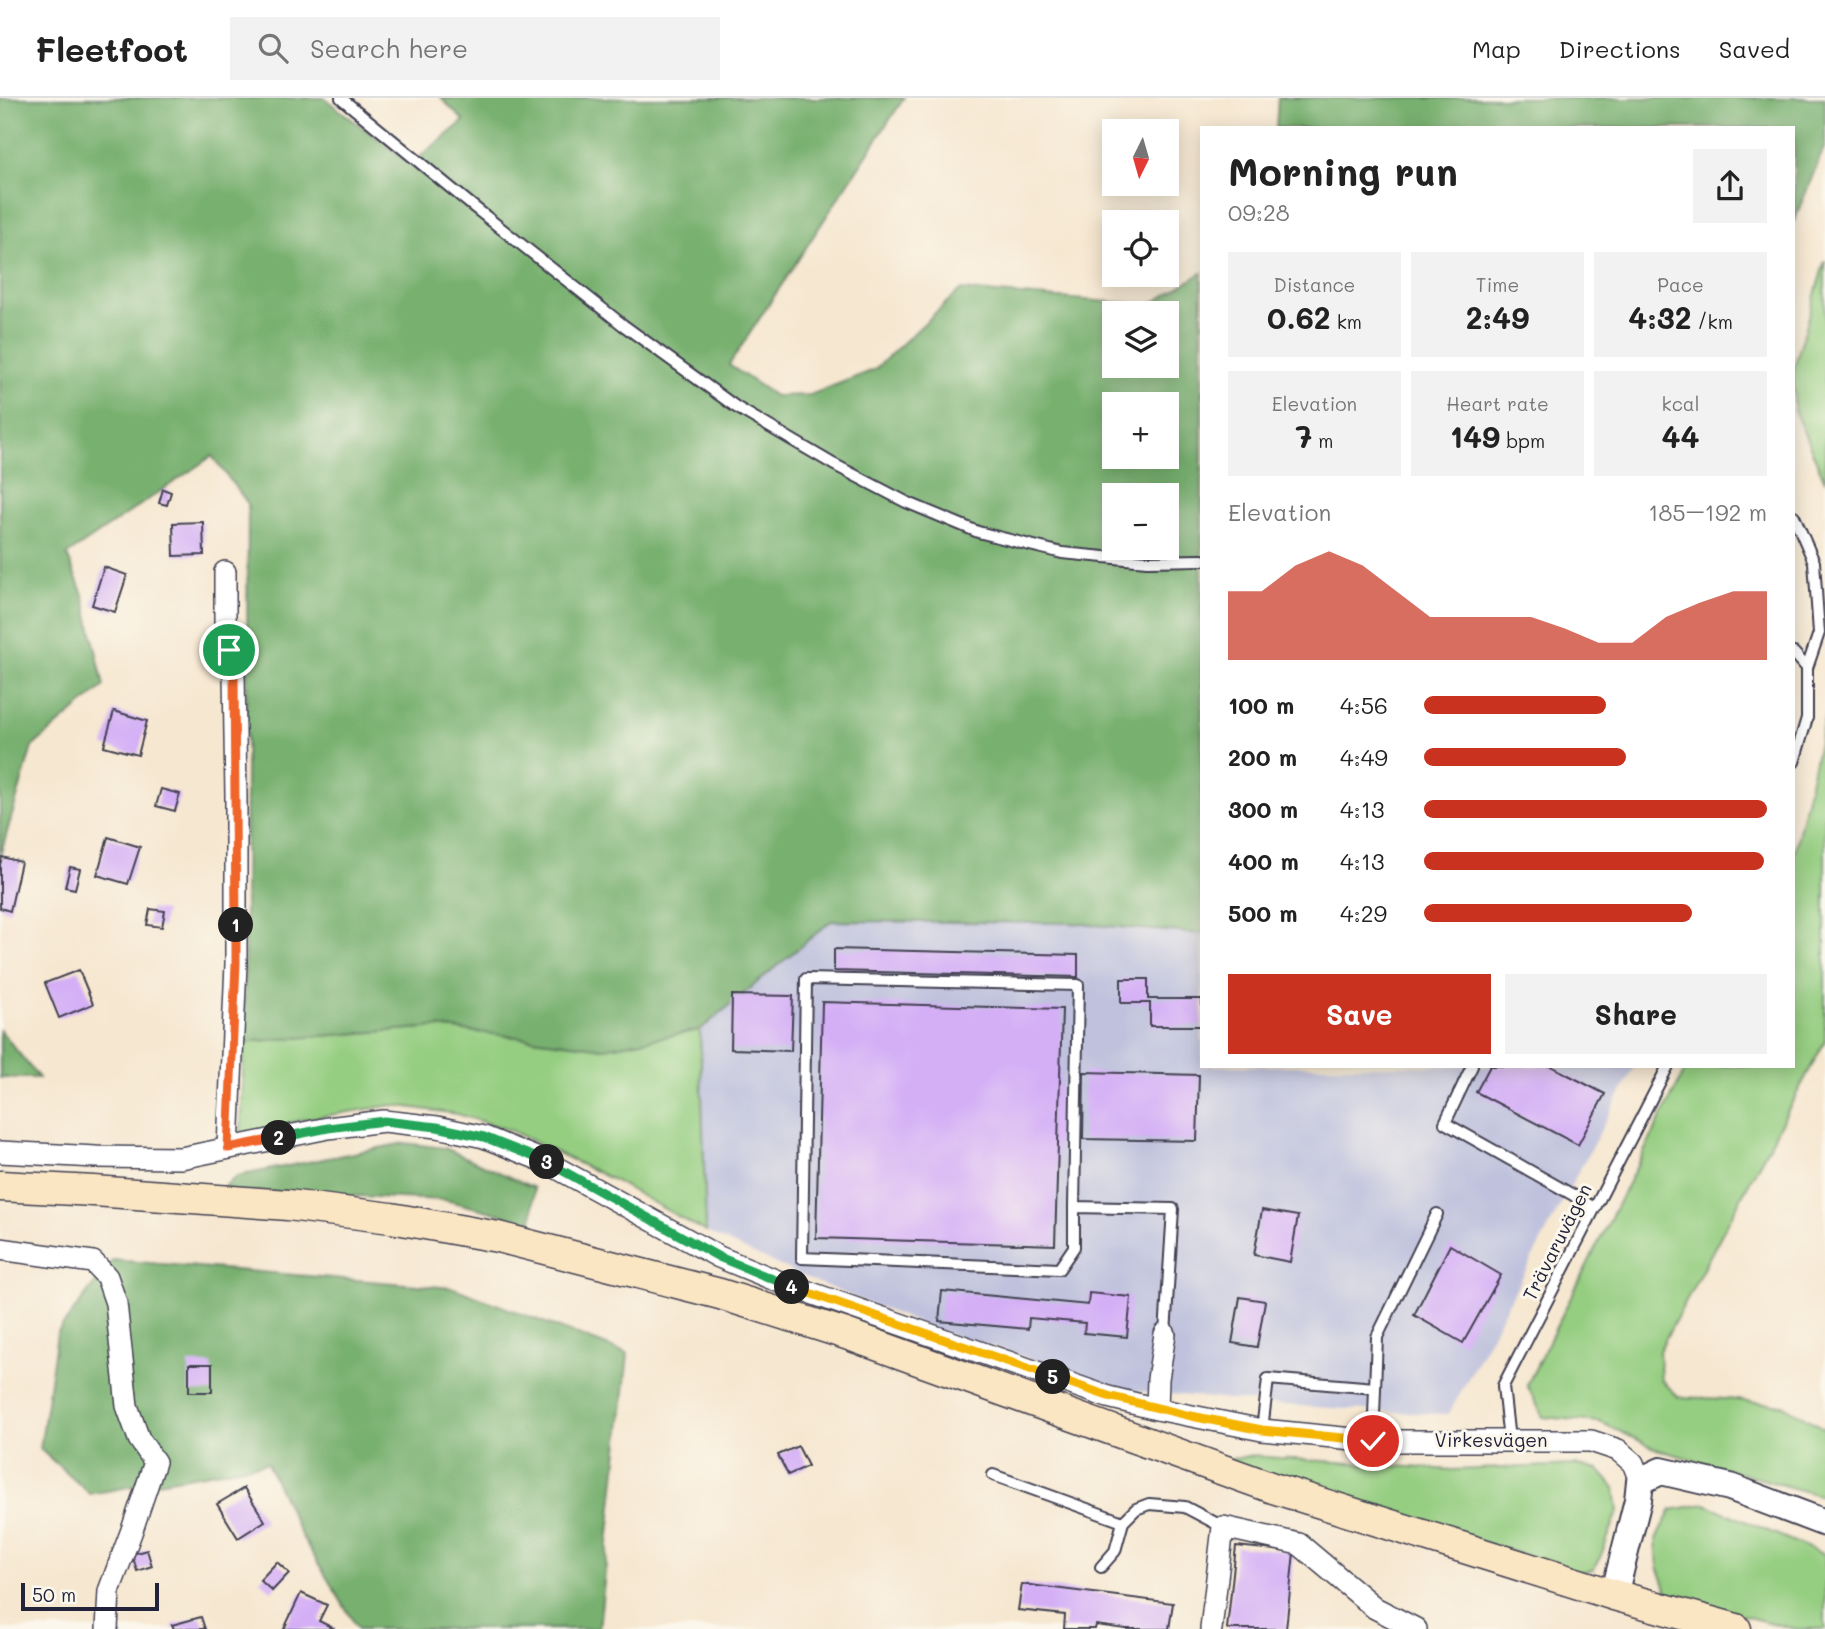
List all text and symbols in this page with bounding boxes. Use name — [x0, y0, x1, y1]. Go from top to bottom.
search box — [230, 17, 720, 80]
text: Fleetfoot — [35, 27, 188, 70]
icon: search — [254, 29, 292, 67]
text: Search here — [310, 31, 468, 65]
text: Map — [1472, 33, 1521, 64]
text: Directions — [1559, 33, 1681, 64]
text: Saved — [1719, 33, 1790, 64]
north arrow — [1102, 119, 1180, 196]
map controls — [1102, 119, 1179, 560]
text: Morning run — [1228, 146, 1458, 196]
button: share — [1693, 149, 1767, 223]
text: 09:28 — [1228, 197, 1290, 227]
button: locate — [1102, 210, 1179, 287]
text: Distance — [1274, 272, 1355, 297]
text: Time — [1476, 272, 1519, 297]
text: Pace — [1657, 272, 1704, 297]
text: 0.62 — [1267, 297, 1331, 337]
text: 2:49 — [1466, 297, 1529, 337]
text: 4:32 — [1628, 297, 1692, 337]
button: layers — [1102, 301, 1179, 378]
text: km — [1331, 309, 1362, 334]
text: /km — [1692, 309, 1733, 334]
text: Elevation — [1272, 391, 1357, 416]
text: Heart rate — [1446, 391, 1549, 416]
text: kcal — [1662, 391, 1699, 416]
button: + — [1102, 392, 1179, 469]
text: 7 — [1296, 416, 1312, 456]
text: 149 — [1450, 416, 1500, 456]
text: 44 — [1661, 416, 1700, 456]
text: m — [1312, 428, 1333, 453]
text: bpm — [1500, 428, 1545, 453]
button: − — [1102, 483, 1179, 560]
text: Elevation — [1228, 497, 1331, 527]
text: 185–192 m — [1648, 497, 1767, 527]
pin — [199, 620, 259, 680]
icon: arrive — [210, 631, 248, 669]
text: 100 m — [1228, 690, 1294, 720]
text: 4:56 — [1340, 690, 1388, 720]
text: 200 m — [1228, 742, 1297, 772]
text: 4:49 — [1340, 742, 1388, 772]
text: 300 m — [1228, 794, 1298, 824]
text: 4:13 — [1340, 794, 1384, 824]
text: 400 m — [1228, 846, 1299, 876]
text: 4:13 — [1340, 846, 1384, 876]
text: 500 m — [1228, 898, 1298, 928]
text: 4:29 — [1340, 898, 1387, 928]
pin: 1 — [218, 908, 254, 942]
text: 1 — [231, 912, 240, 937]
button: Save — [1228, 974, 1491, 1054]
button: Share — [1505, 974, 1767, 1054]
pin: 2 — [262, 1121, 296, 1156]
text: 2 — [273, 1125, 284, 1150]
pin: 3 — [530, 1144, 564, 1180]
text: 3 — [541, 1149, 552, 1174]
street label: Trävaruvägen — [1516, 1179, 1597, 1305]
pin: 4 — [774, 1270, 810, 1304]
text: 4 — [785, 1274, 798, 1299]
pin: 5 — [1036, 1360, 1070, 1394]
text: 5 — [1047, 1364, 1058, 1389]
pin — [1343, 1411, 1403, 1471]
icon: check — [1354, 1422, 1392, 1460]
street label: Virkesvägen — [1434, 1427, 1548, 1452]
scale bar — [21, 1580, 159, 1612]
text: 50 m — [32, 1582, 76, 1607]

